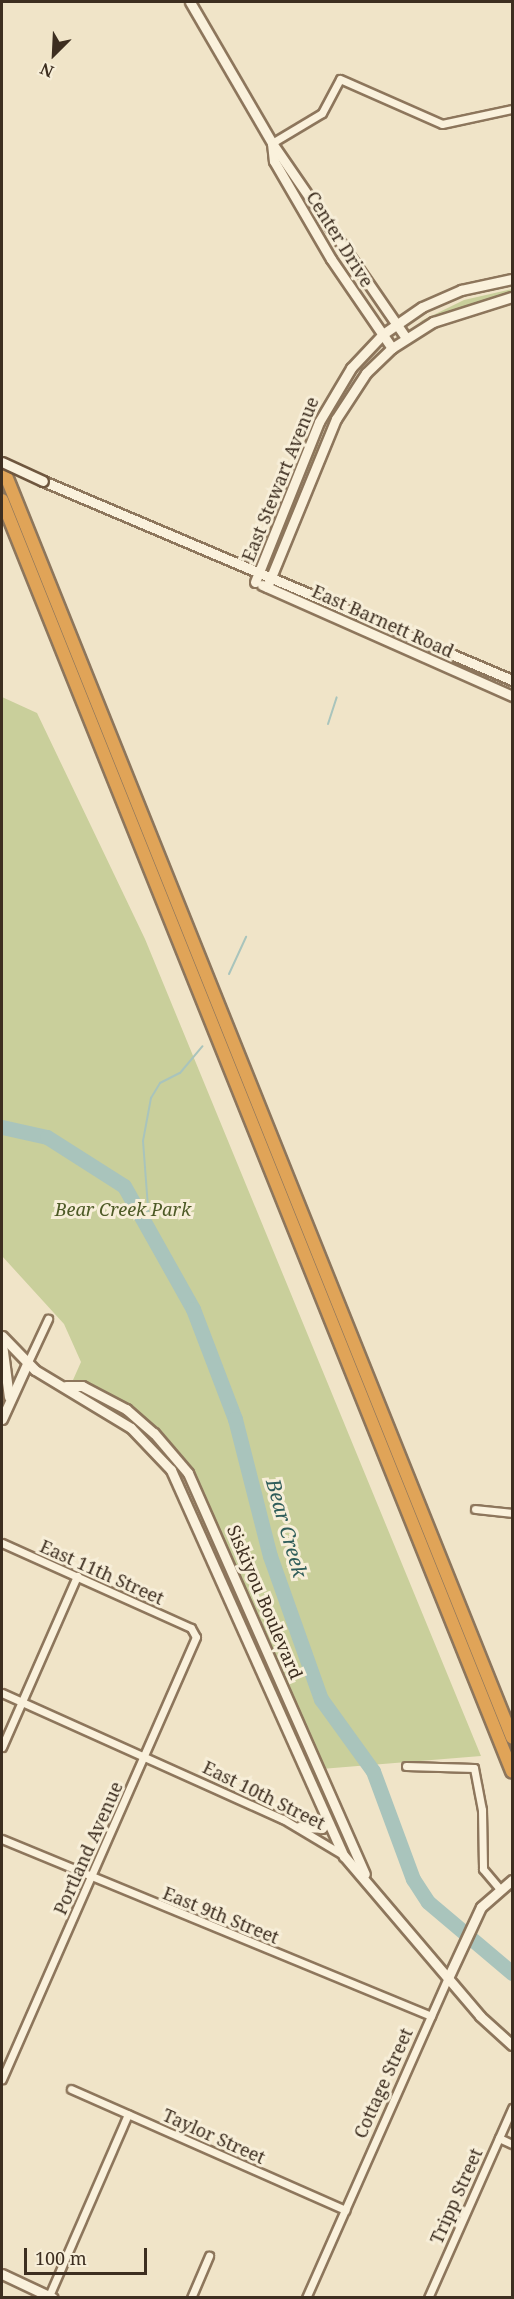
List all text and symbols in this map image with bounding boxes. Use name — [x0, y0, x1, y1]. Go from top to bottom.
north arrow — [24, 24, 84, 84]
text: N — [36, 58, 57, 83]
street label: Center Drive — [302, 187, 378, 291]
street label: East Stewart Avenue — [237, 393, 323, 565]
street label: East Barnett Road — [309, 580, 457, 662]
park label: Bear Creek Park — [55, 1198, 191, 1220]
water label: Bear Creek — [261, 1476, 313, 1580]
street label: Siskiyou Boulevard — [223, 1522, 307, 1682]
street label: East 11th Street — [37, 1535, 167, 1609]
street label: East 10th Street — [199, 1756, 329, 1834]
street label: Portland Avenue — [49, 1778, 127, 1918]
street label: East 9th Street — [160, 1882, 282, 1948]
street label: Cottage Street — [349, 2025, 417, 2141]
street label: Taylor Street — [159, 2104, 269, 2168]
street label: Tripp Street — [425, 2145, 487, 2247]
scale bar — [27, 2236, 150, 2274]
text: 100 m — [35, 2246, 87, 2270]

